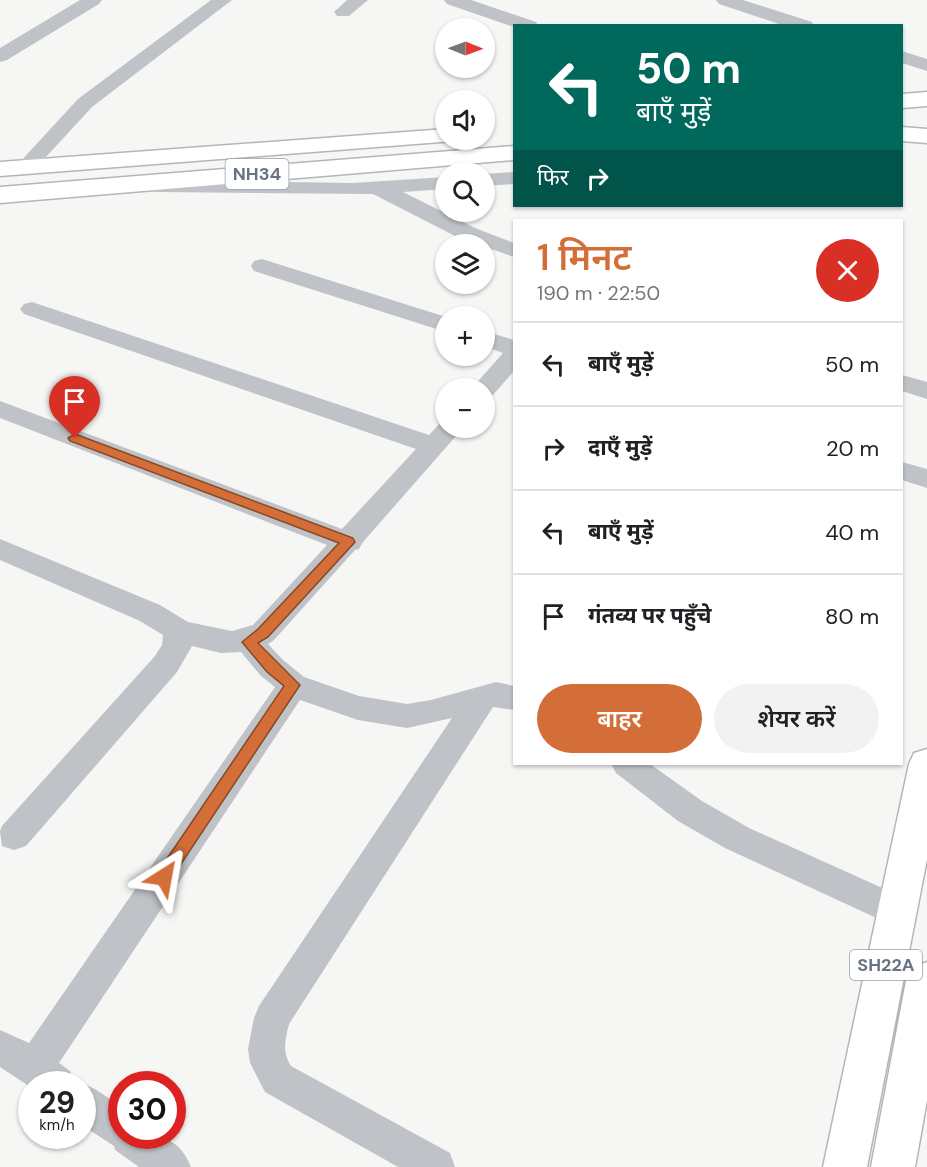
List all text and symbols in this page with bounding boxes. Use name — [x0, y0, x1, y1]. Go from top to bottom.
north arrow — [435, 18, 495, 78]
map controls — [435, 18, 495, 438]
text: 50 m — [636, 41, 741, 96]
icon: left — [537, 48, 615, 126]
button: sound — [435, 90, 495, 150]
text: बाएँ मुड़ें — [636, 94, 711, 129]
road number: NH34 — [226, 159, 288, 189]
button: search — [435, 162, 495, 222]
icon: right — [581, 162, 614, 195]
text: फिर — [537, 163, 569, 192]
button: layers — [435, 234, 495, 294]
text: 1 मिनट — [537, 234, 631, 281]
button: close — [816, 239, 879, 302]
text: 190 m · 22:50 — [537, 280, 660, 306]
button: + — [435, 306, 495, 366]
icon: left — [537, 348, 570, 381]
text: बाएँ मुड़ें — [588, 349, 654, 378]
text: 50 m — [825, 350, 879, 379]
pin — [49, 376, 100, 438]
button: − — [435, 378, 495, 438]
icon: arrive — [58, 385, 91, 418]
icon: right — [537, 432, 570, 465]
text: दाएँ मुड़ें — [588, 433, 652, 462]
text: 20 m — [826, 434, 879, 463]
icon: left — [537, 516, 570, 549]
text: बाएँ मुड़ें — [588, 517, 654, 546]
text: 40 m — [825, 518, 879, 547]
icon: arrive — [537, 600, 570, 633]
text: गंतव्य पर पहुँचे — [588, 601, 711, 630]
text: 80 m — [825, 602, 879, 631]
button: बाहर — [537, 684, 702, 753]
button: शेयर करें — [714, 684, 879, 753]
position arrow — [132, 845, 196, 909]
road number: SH22A — [850, 950, 922, 980]
speed limit sign: 30 — [108, 1071, 186, 1149]
text: 29 — [39, 1083, 75, 1122]
text: km/h — [39, 1115, 75, 1135]

